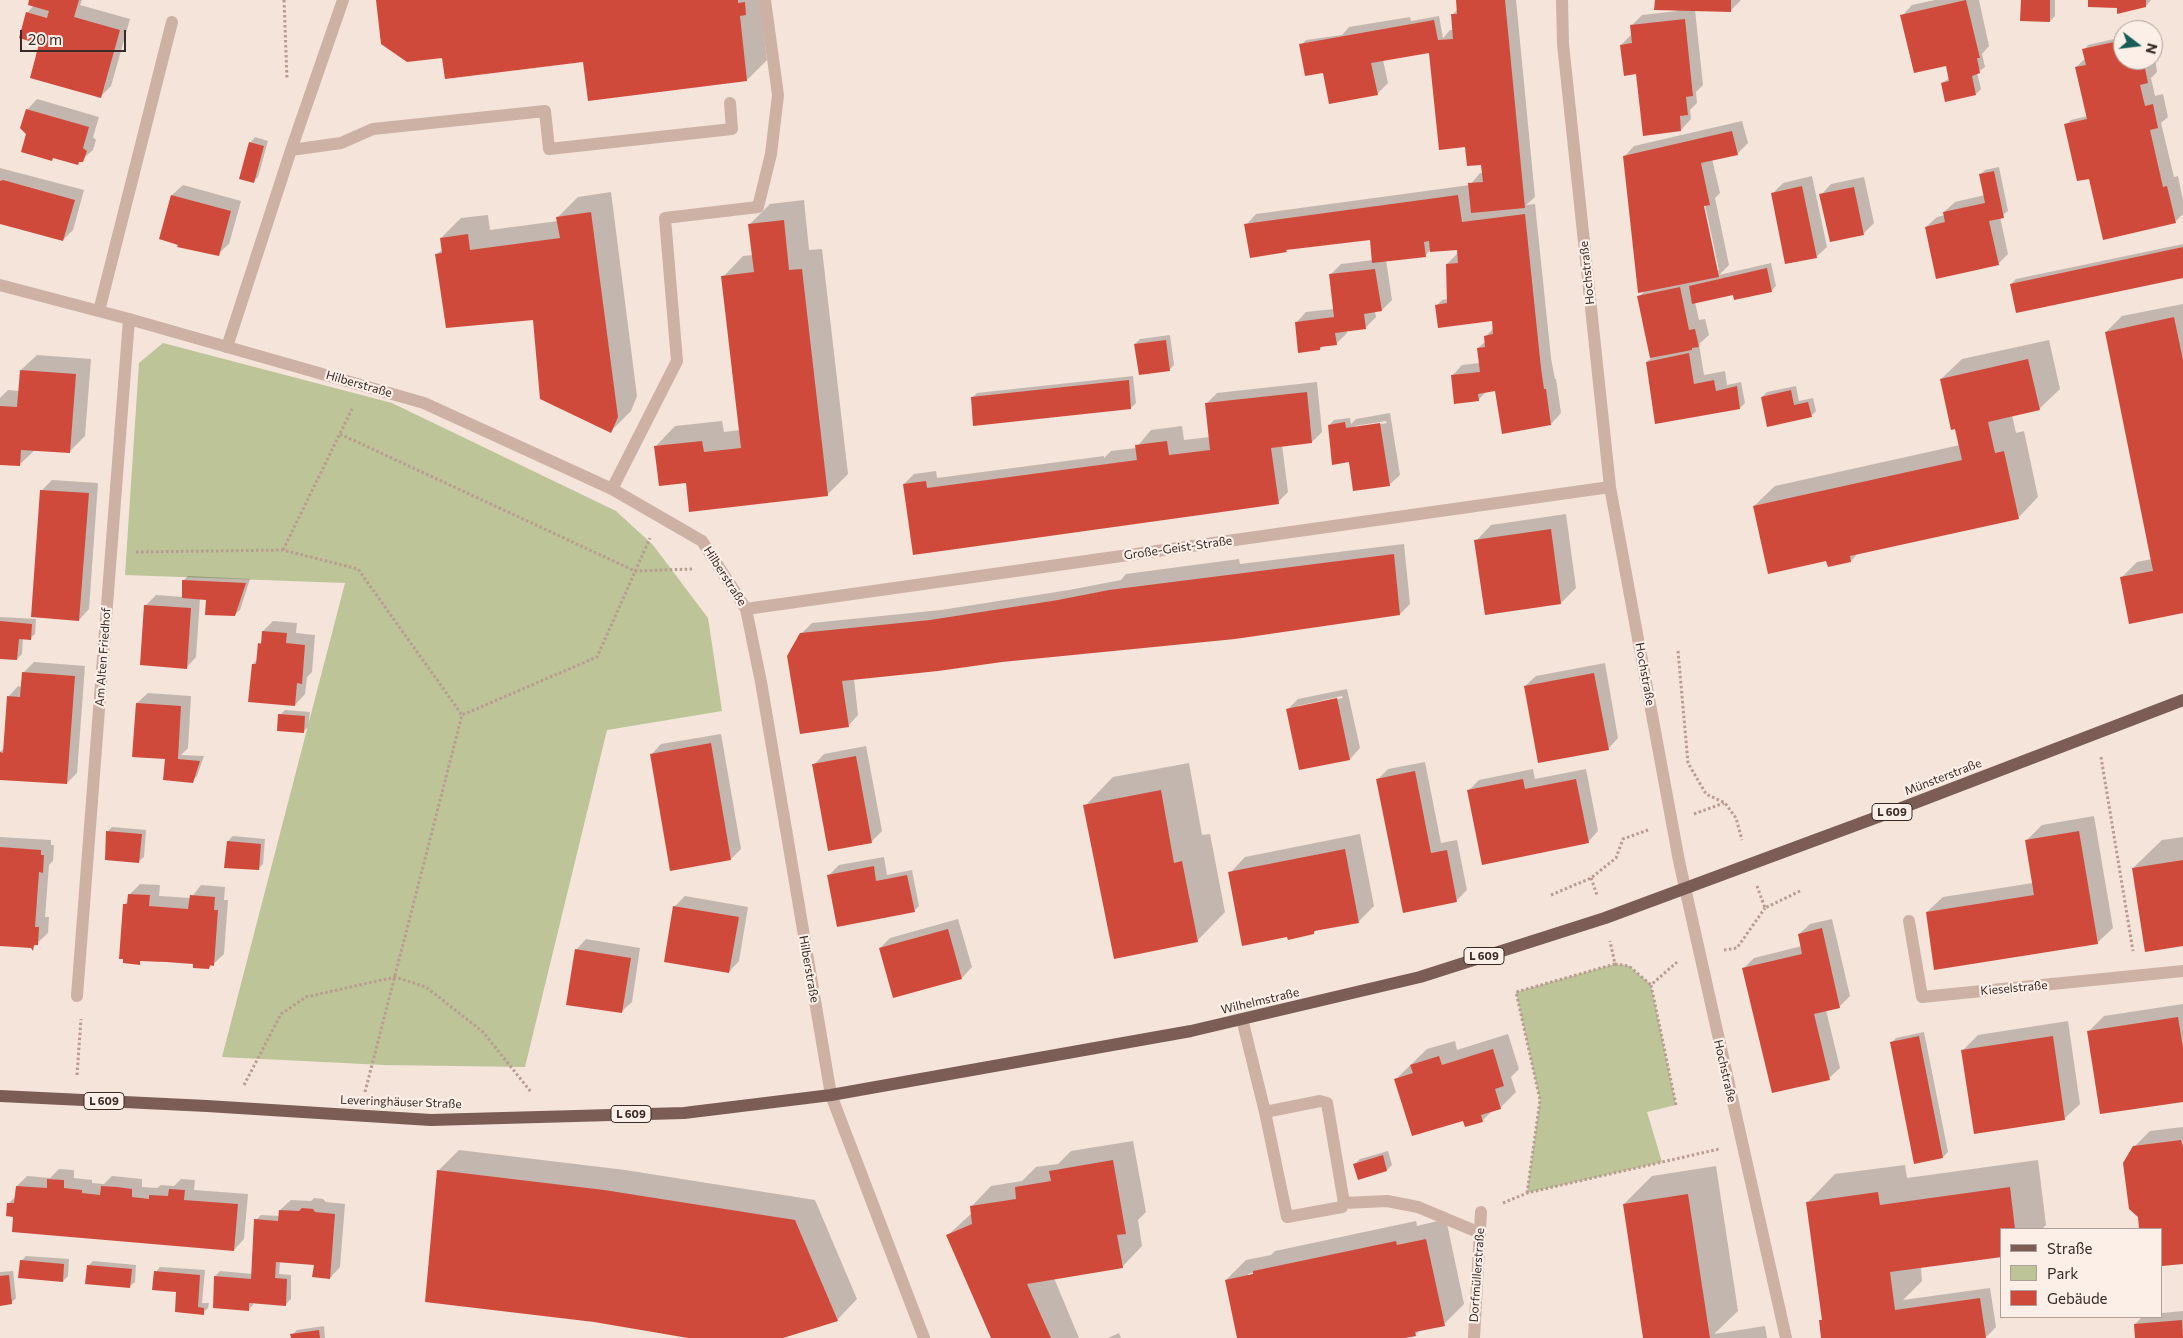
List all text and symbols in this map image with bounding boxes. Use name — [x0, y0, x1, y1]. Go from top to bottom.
scale bar — [22, 20, 129, 52]
north arrow — [2113, 20, 2163, 70]
text: 20 m — [28, 30, 62, 48]
text: N — [2142, 41, 2162, 56]
street label: Hochstraße — [1577, 240, 1597, 306]
street label: Hilberstraße — [324, 368, 394, 400]
street label: Große-Geist-Straße — [1123, 533, 1233, 563]
street label: Hilberstraße — [700, 544, 750, 608]
street label: Am Alten Friedhof — [92, 607, 114, 707]
street label: Hochstraße — [1632, 641, 1658, 707]
street label: Münsterstraße — [1903, 756, 1983, 798]
road number: L 609 — [1872, 804, 1912, 820]
street label: Hilberstraße — [796, 934, 822, 1004]
road number: L 609 — [1464, 948, 1504, 964]
street label: Kieselstraße — [1980, 978, 2048, 998]
street label: Wilhelmstraße — [1219, 985, 1301, 1017]
street label: Hochstraße — [1711, 1038, 1739, 1104]
road number: L 609 — [84, 1092, 124, 1110]
street label: Leveringhäuser Straße — [340, 1093, 462, 1111]
road number: L 609 — [611, 1106, 651, 1122]
street label: Dorfmüllerstraße — [1467, 1227, 1487, 1323]
legend — [2000, 1228, 2163, 1318]
text: Straße — [2047, 1239, 2093, 1257]
text: Park — [2047, 1264, 2078, 1282]
text: Gebäude — [2047, 1289, 2108, 1307]

